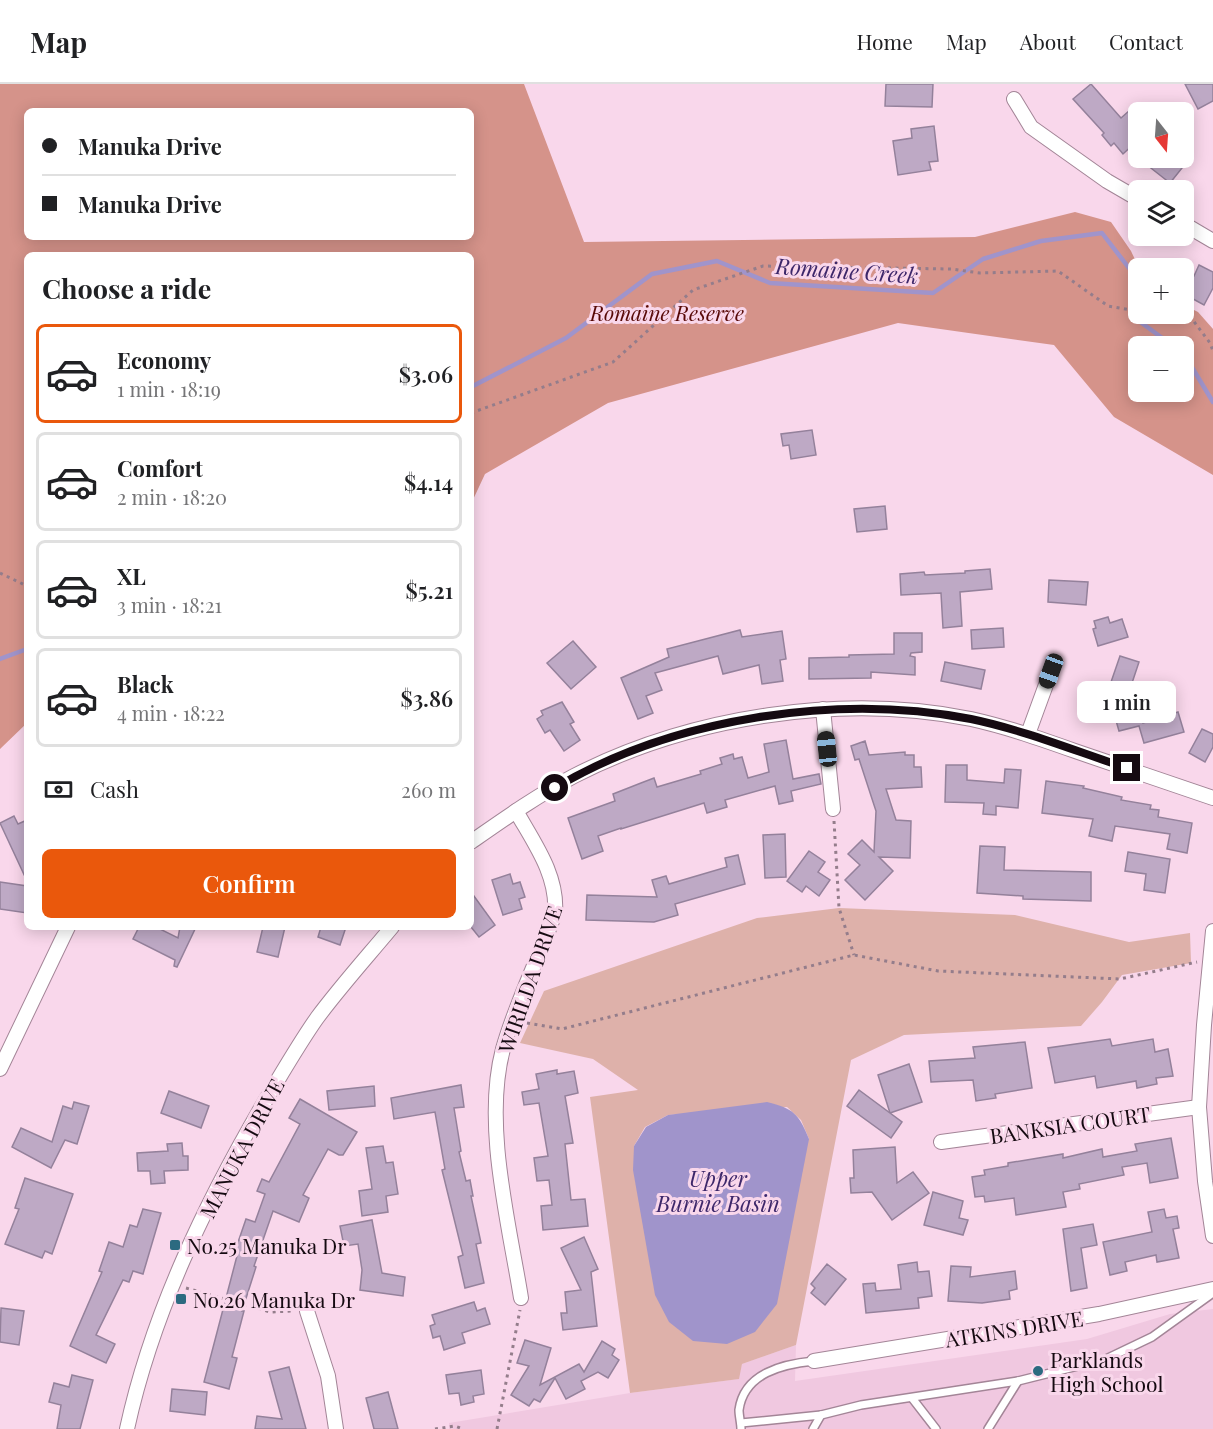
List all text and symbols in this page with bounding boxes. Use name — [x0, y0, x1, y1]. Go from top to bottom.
text: Map — [30, 23, 87, 60]
text: Home — [857, 27, 913, 55]
text: Map — [946, 27, 987, 55]
text: About — [1020, 27, 1076, 55]
text: Contact — [1109, 27, 1183, 55]
north arrow — [1128, 102, 1194, 168]
map controls — [1128, 102, 1194, 402]
text: Manuka Drive — [78, 131, 222, 161]
button: layers — [1128, 180, 1194, 246]
text: Manuka Drive — [78, 189, 222, 219]
water label: Romaine Creek — [774, 250, 919, 290]
button: + — [1128, 258, 1194, 324]
text: Choose a ride — [42, 270, 211, 306]
park label: Romaine Reserve — [589, 298, 744, 326]
button: − — [1128, 336, 1194, 402]
text: Economy — [117, 345, 211, 375]
icon: car — [45, 347, 99, 401]
text: $3.06 — [399, 359, 453, 389]
text: 1 min · 18:19 — [117, 375, 221, 402]
text: Comfort — [117, 453, 203, 483]
icon: car — [45, 455, 99, 509]
text: $4.14 — [404, 467, 453, 497]
text: 2 min · 18:20 — [117, 483, 227, 510]
text: XL — [117, 561, 146, 591]
icon: car — [45, 563, 99, 617]
text: $5.21 — [406, 575, 453, 605]
text: 3 min · 18:21 — [117, 591, 222, 618]
car — [1036, 651, 1066, 691]
text: Black — [117, 669, 174, 699]
icon: car — [45, 671, 99, 725]
callout: 1 min — [1078, 681, 1176, 723]
text: $3.86 — [401, 683, 453, 713]
text: 1 min — [1102, 688, 1151, 715]
text: 4 min · 18:22 — [117, 699, 225, 726]
car — [816, 730, 838, 768]
route end — [1113, 754, 1140, 781]
icon: cash — [42, 773, 75, 806]
text: Cash — [90, 774, 139, 804]
route start — [541, 774, 568, 801]
text: 260 m — [401, 776, 456, 803]
button: Confirm — [42, 849, 456, 918]
street label: WIRILDA DRIVE — [490, 902, 567, 1057]
street label: MANUKA DRIVE — [192, 1073, 290, 1223]
street label: BANKSIA COURT — [988, 1099, 1152, 1149]
water label: Upper Burnie Basin — [655, 1163, 780, 1218]
place label: No.25 Manuka Dr — [187, 1231, 347, 1259]
marker: No.25 Manuka Dr — [168, 1238, 182, 1252]
place label: No.26 Manuka Dr — [193, 1285, 356, 1313]
marker: No.26 Manuka Dr — [174, 1292, 188, 1306]
street label: ATKINS DRIVE — [942, 1303, 1085, 1353]
place label: Parklands High School — [1050, 1345, 1163, 1397]
marker: Parklands High School — [1031, 1364, 1045, 1378]

